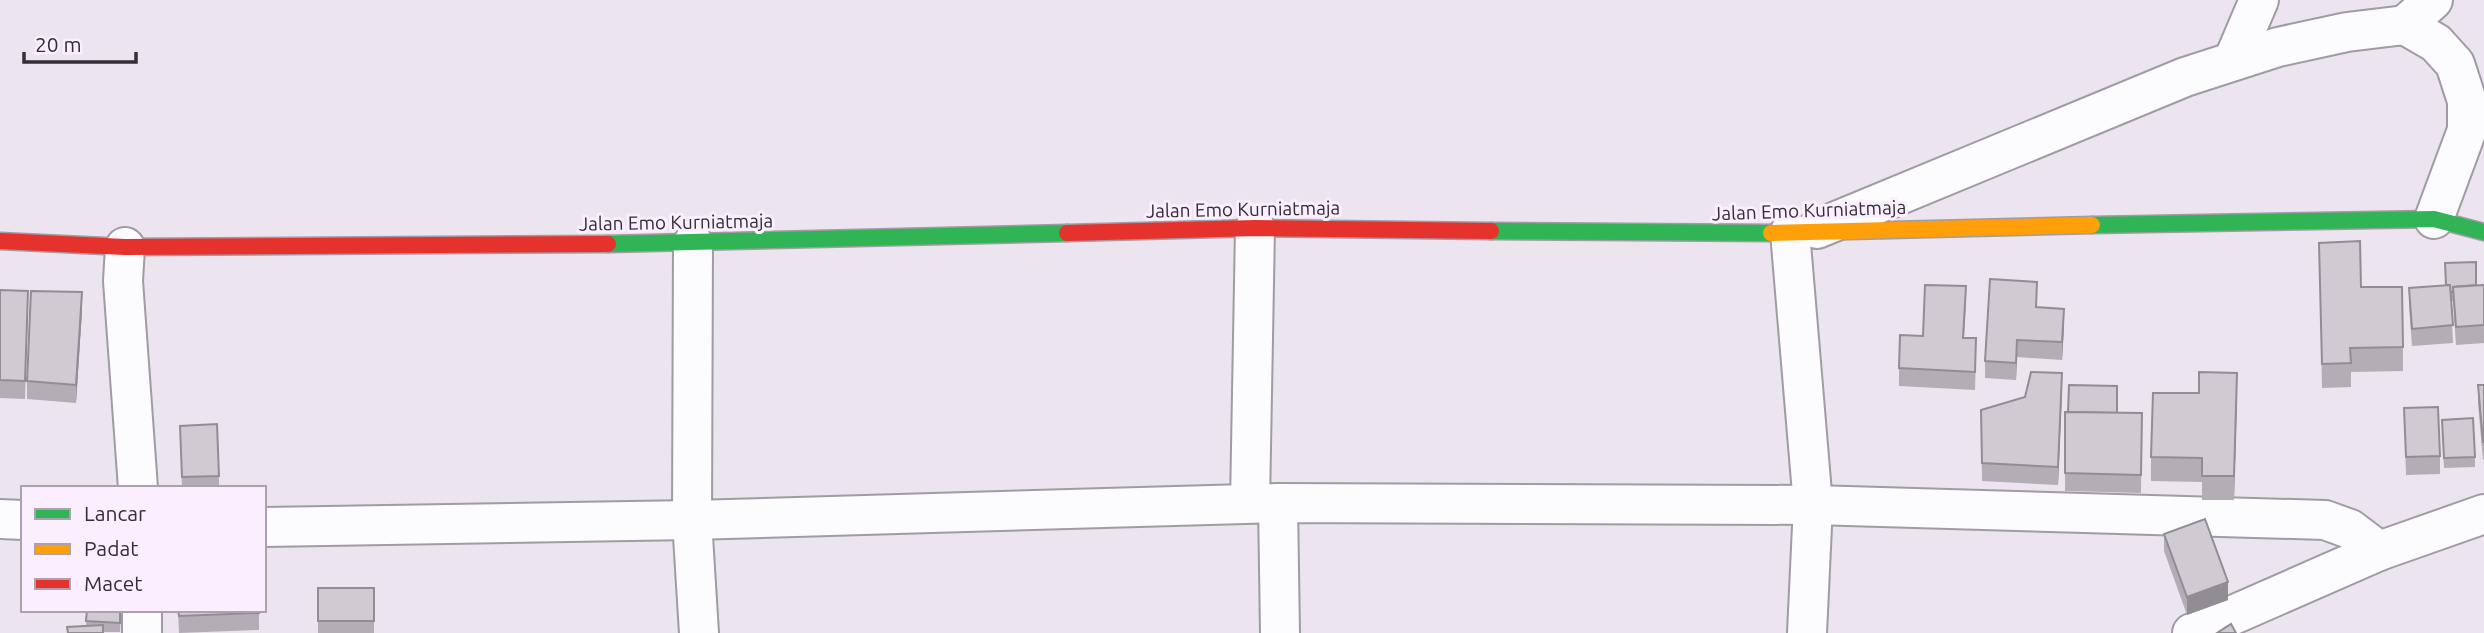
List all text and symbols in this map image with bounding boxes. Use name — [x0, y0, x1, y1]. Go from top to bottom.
scale bar — [24, 21, 136, 65]
text: 20 m — [35, 32, 82, 56]
street label: Jalan Emo Kurniatmaja — [1146, 196, 1340, 222]
street label: Jalan Emo Kurniatmaja — [1711, 196, 1907, 224]
street label: Jalan Emo Kurniatmaja — [579, 209, 773, 235]
legend — [21, 486, 266, 612]
text: Lancar — [84, 501, 146, 525]
text: Padat — [84, 536, 139, 560]
text: Macet — [84, 571, 143, 595]

